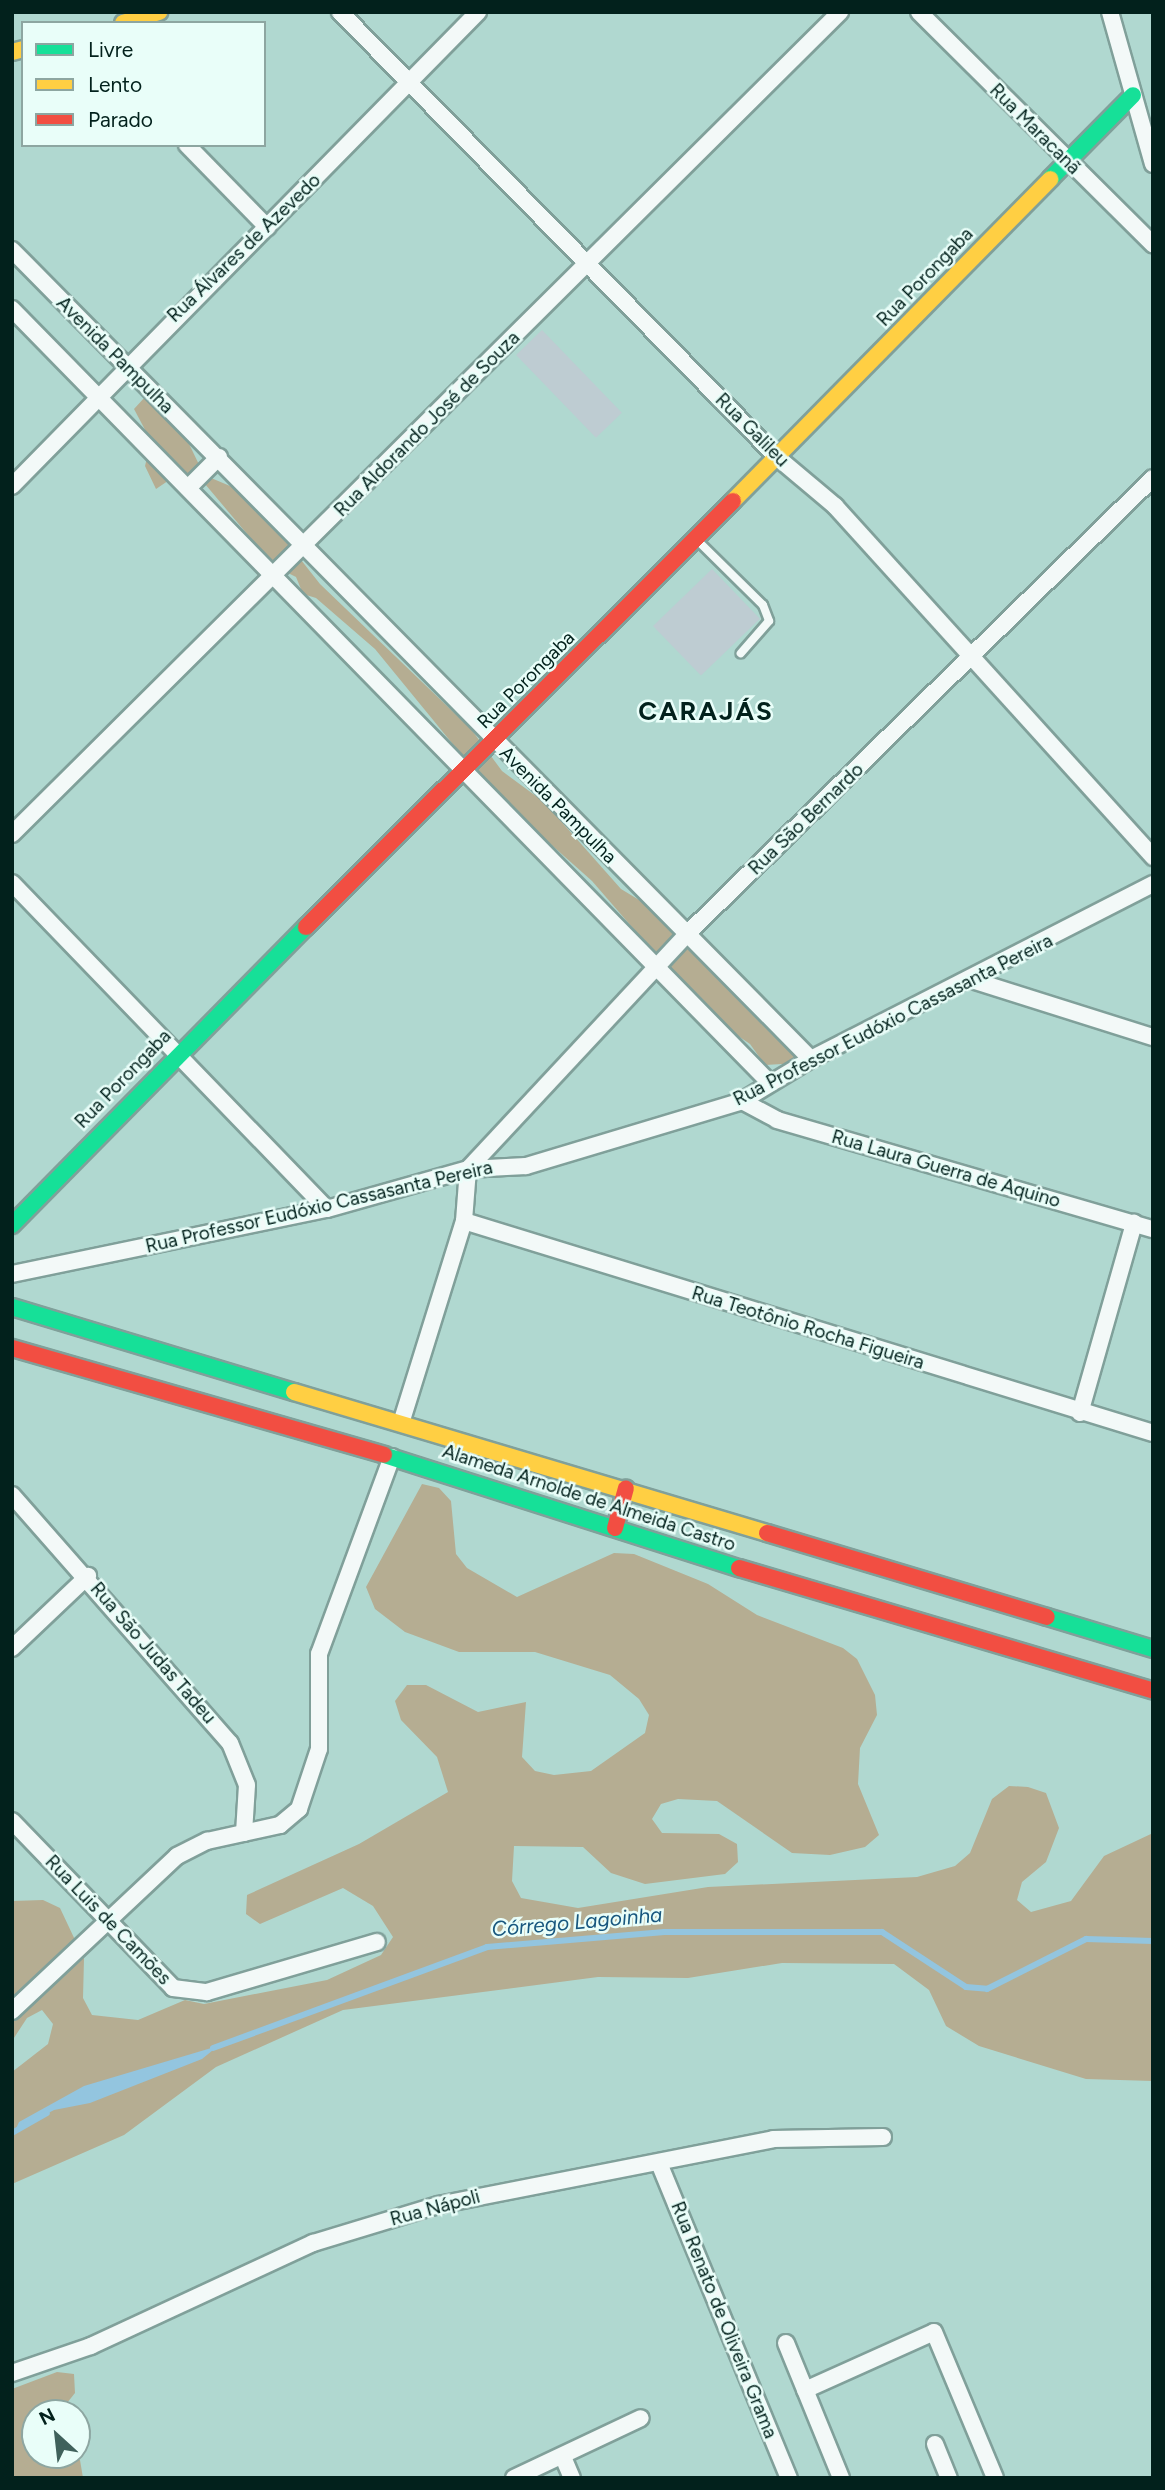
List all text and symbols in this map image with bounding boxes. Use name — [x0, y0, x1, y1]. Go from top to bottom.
legend — [21, 21, 266, 147]
text: Livre — [88, 37, 133, 62]
text: Lento — [88, 72, 142, 97]
street label: Rua Maracanã — [985, 79, 1085, 179]
text: Parado — [88, 107, 153, 132]
street label: Rua Álvares de Azevedo — [163, 169, 325, 327]
street label: Rua Porongaba — [872, 223, 978, 331]
street label: Avenida Pampulha — [52, 292, 178, 418]
street label: Rua Aldorando José de Souza — [330, 327, 524, 521]
street label: Rua Galileu — [710, 388, 794, 472]
street label: Rua Porongaba — [473, 627, 579, 733]
district label: CARAJÁS — [639, 696, 773, 728]
street label: Avenida Pampulha — [495, 742, 621, 868]
street label: Rua São Bernardo — [744, 758, 868, 880]
street label: Rua Professor Eudóxio Cassasanta Pereira — [729, 929, 1057, 1111]
street label: Rua Porongaba — [70, 1025, 176, 1133]
street label: Rua Laura Guerra de Aquino — [829, 1125, 1063, 1213]
street label: Rua Professor Eudóxio Cassasanta Pereira — [143, 1156, 495, 1258]
street label: Rua Teotônio Rocha Figueira — [689, 1282, 927, 1374]
street label: Alameda Arnolde de Almeida Castro — [440, 1440, 738, 1556]
street label: Rua São Judas Tadeu — [85, 1578, 221, 1728]
street label: Rua Luis de Camões — [40, 1850, 176, 1990]
water label: Córrego Lagoinha — [491, 1902, 663, 1942]
street label: Rua Nápoli — [388, 2185, 482, 2231]
street label: Rua Renato de Oliveira Grama — [666, 2198, 782, 2442]
north arrow — [21, 2399, 91, 2469]
text: N — [35, 2403, 59, 2430]

